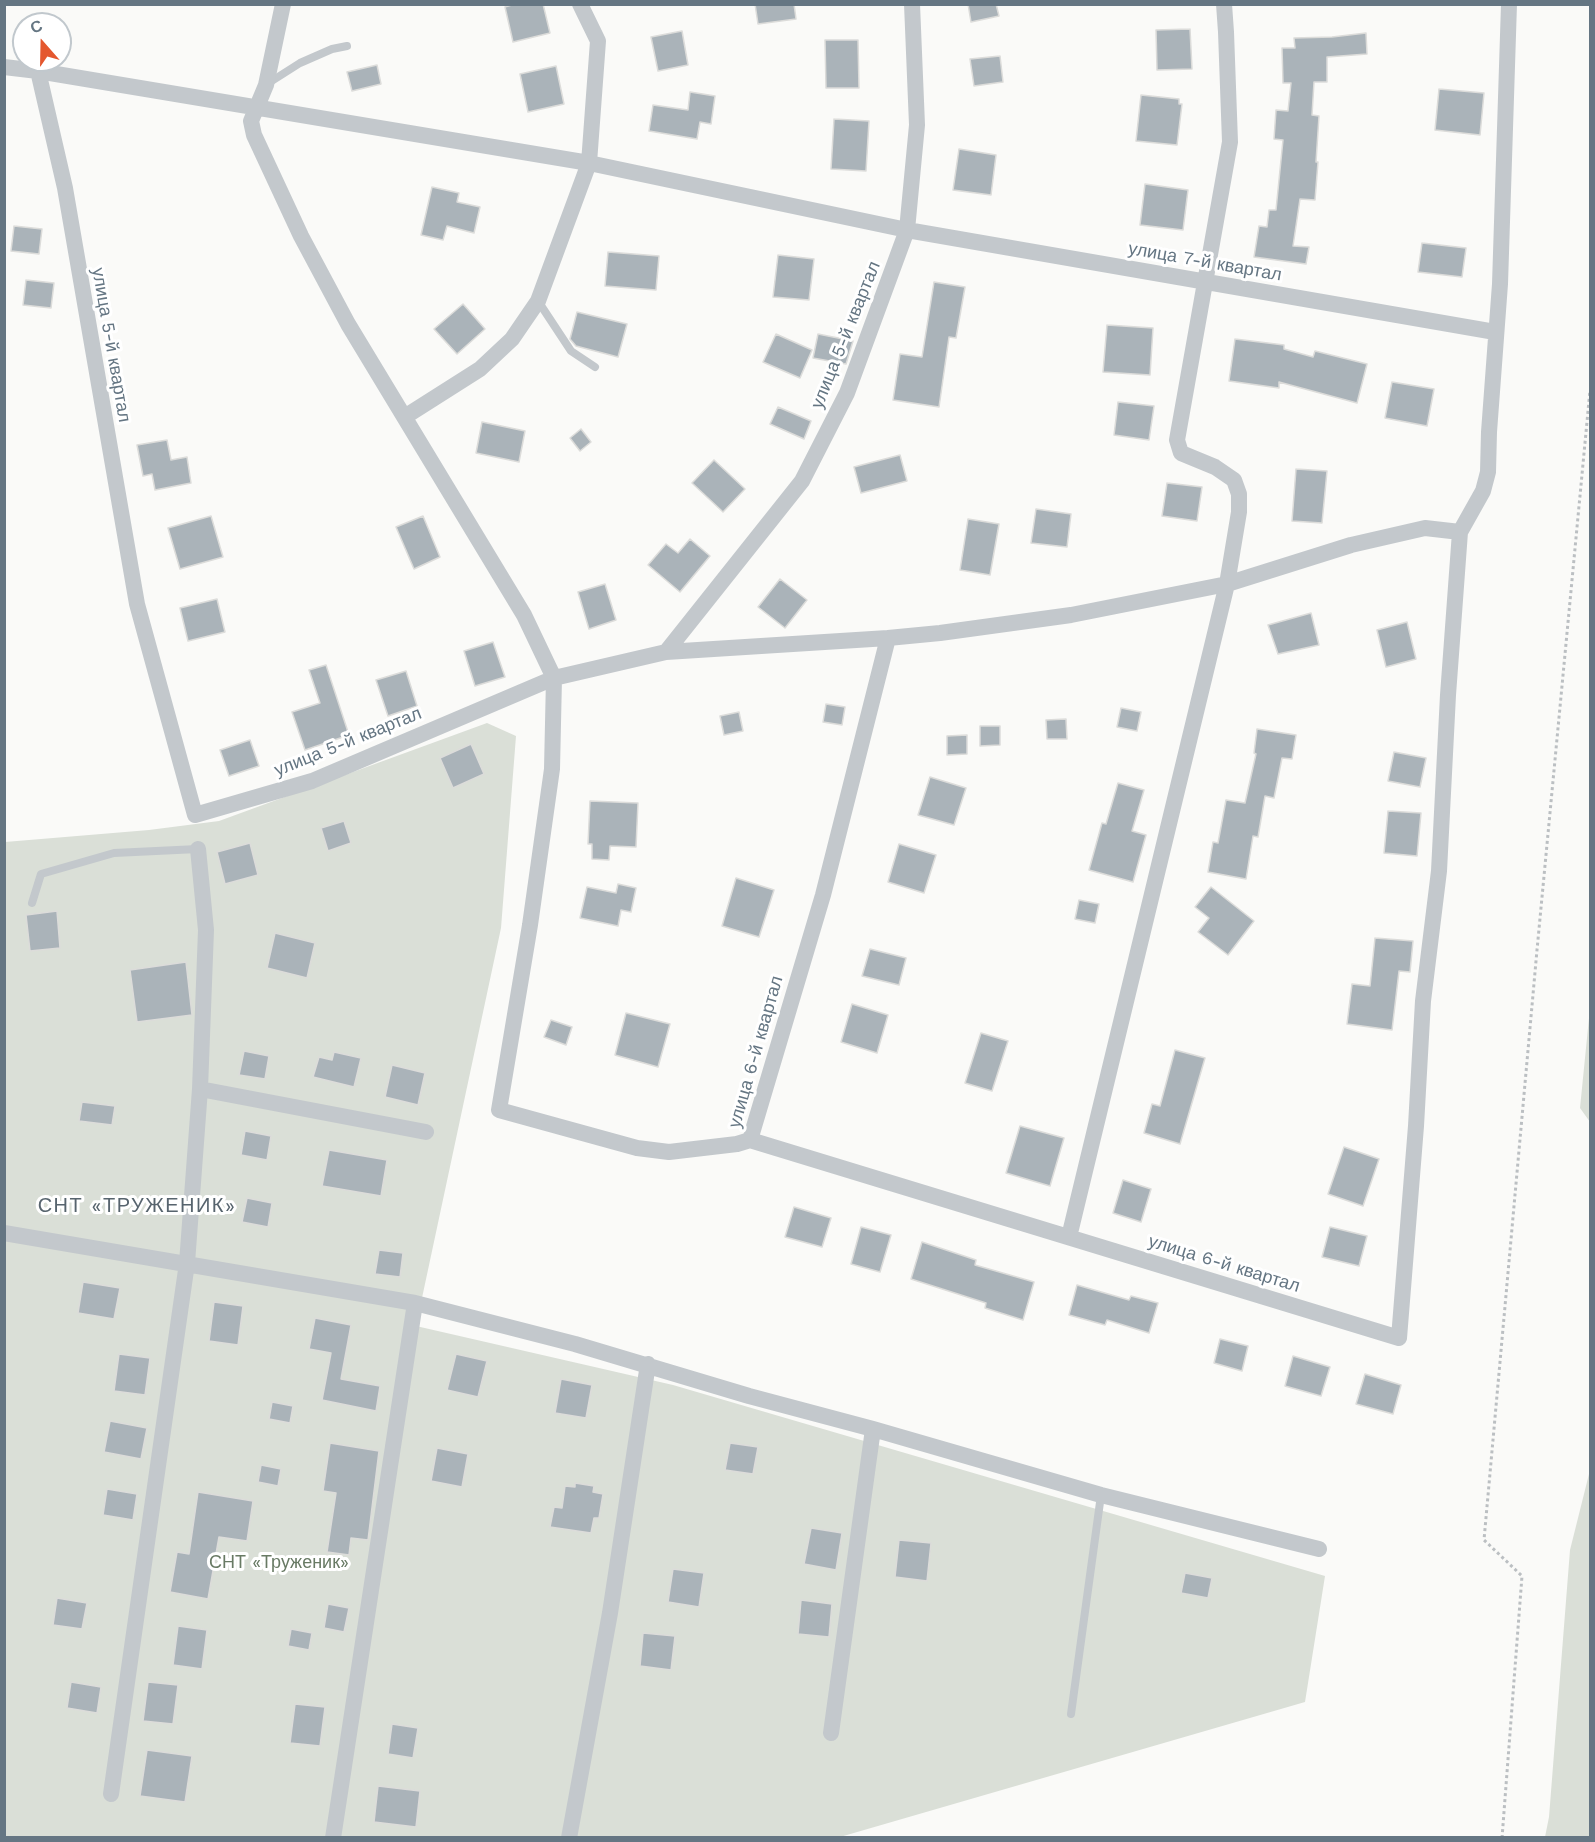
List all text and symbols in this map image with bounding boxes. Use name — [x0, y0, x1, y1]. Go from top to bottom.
north arrow — [12, 12, 72, 72]
text: С — [28, 16, 45, 37]
street label: улица 7-й квартал — [1127, 238, 1283, 286]
street label: улица 5-й квартал — [807, 258, 885, 412]
street label: улица 5-й квартал — [87, 266, 135, 424]
street label: улица 5-й квартал — [271, 703, 425, 781]
street label: улица 6-й квартал — [724, 973, 788, 1131]
district label: СНТ «ТРУЖЕНИК» — [38, 1194, 236, 1218]
street label: улица 6-й квартал — [1146, 1231, 1302, 1297]
park label: СНТ «Труженик» — [209, 1552, 349, 1574]

